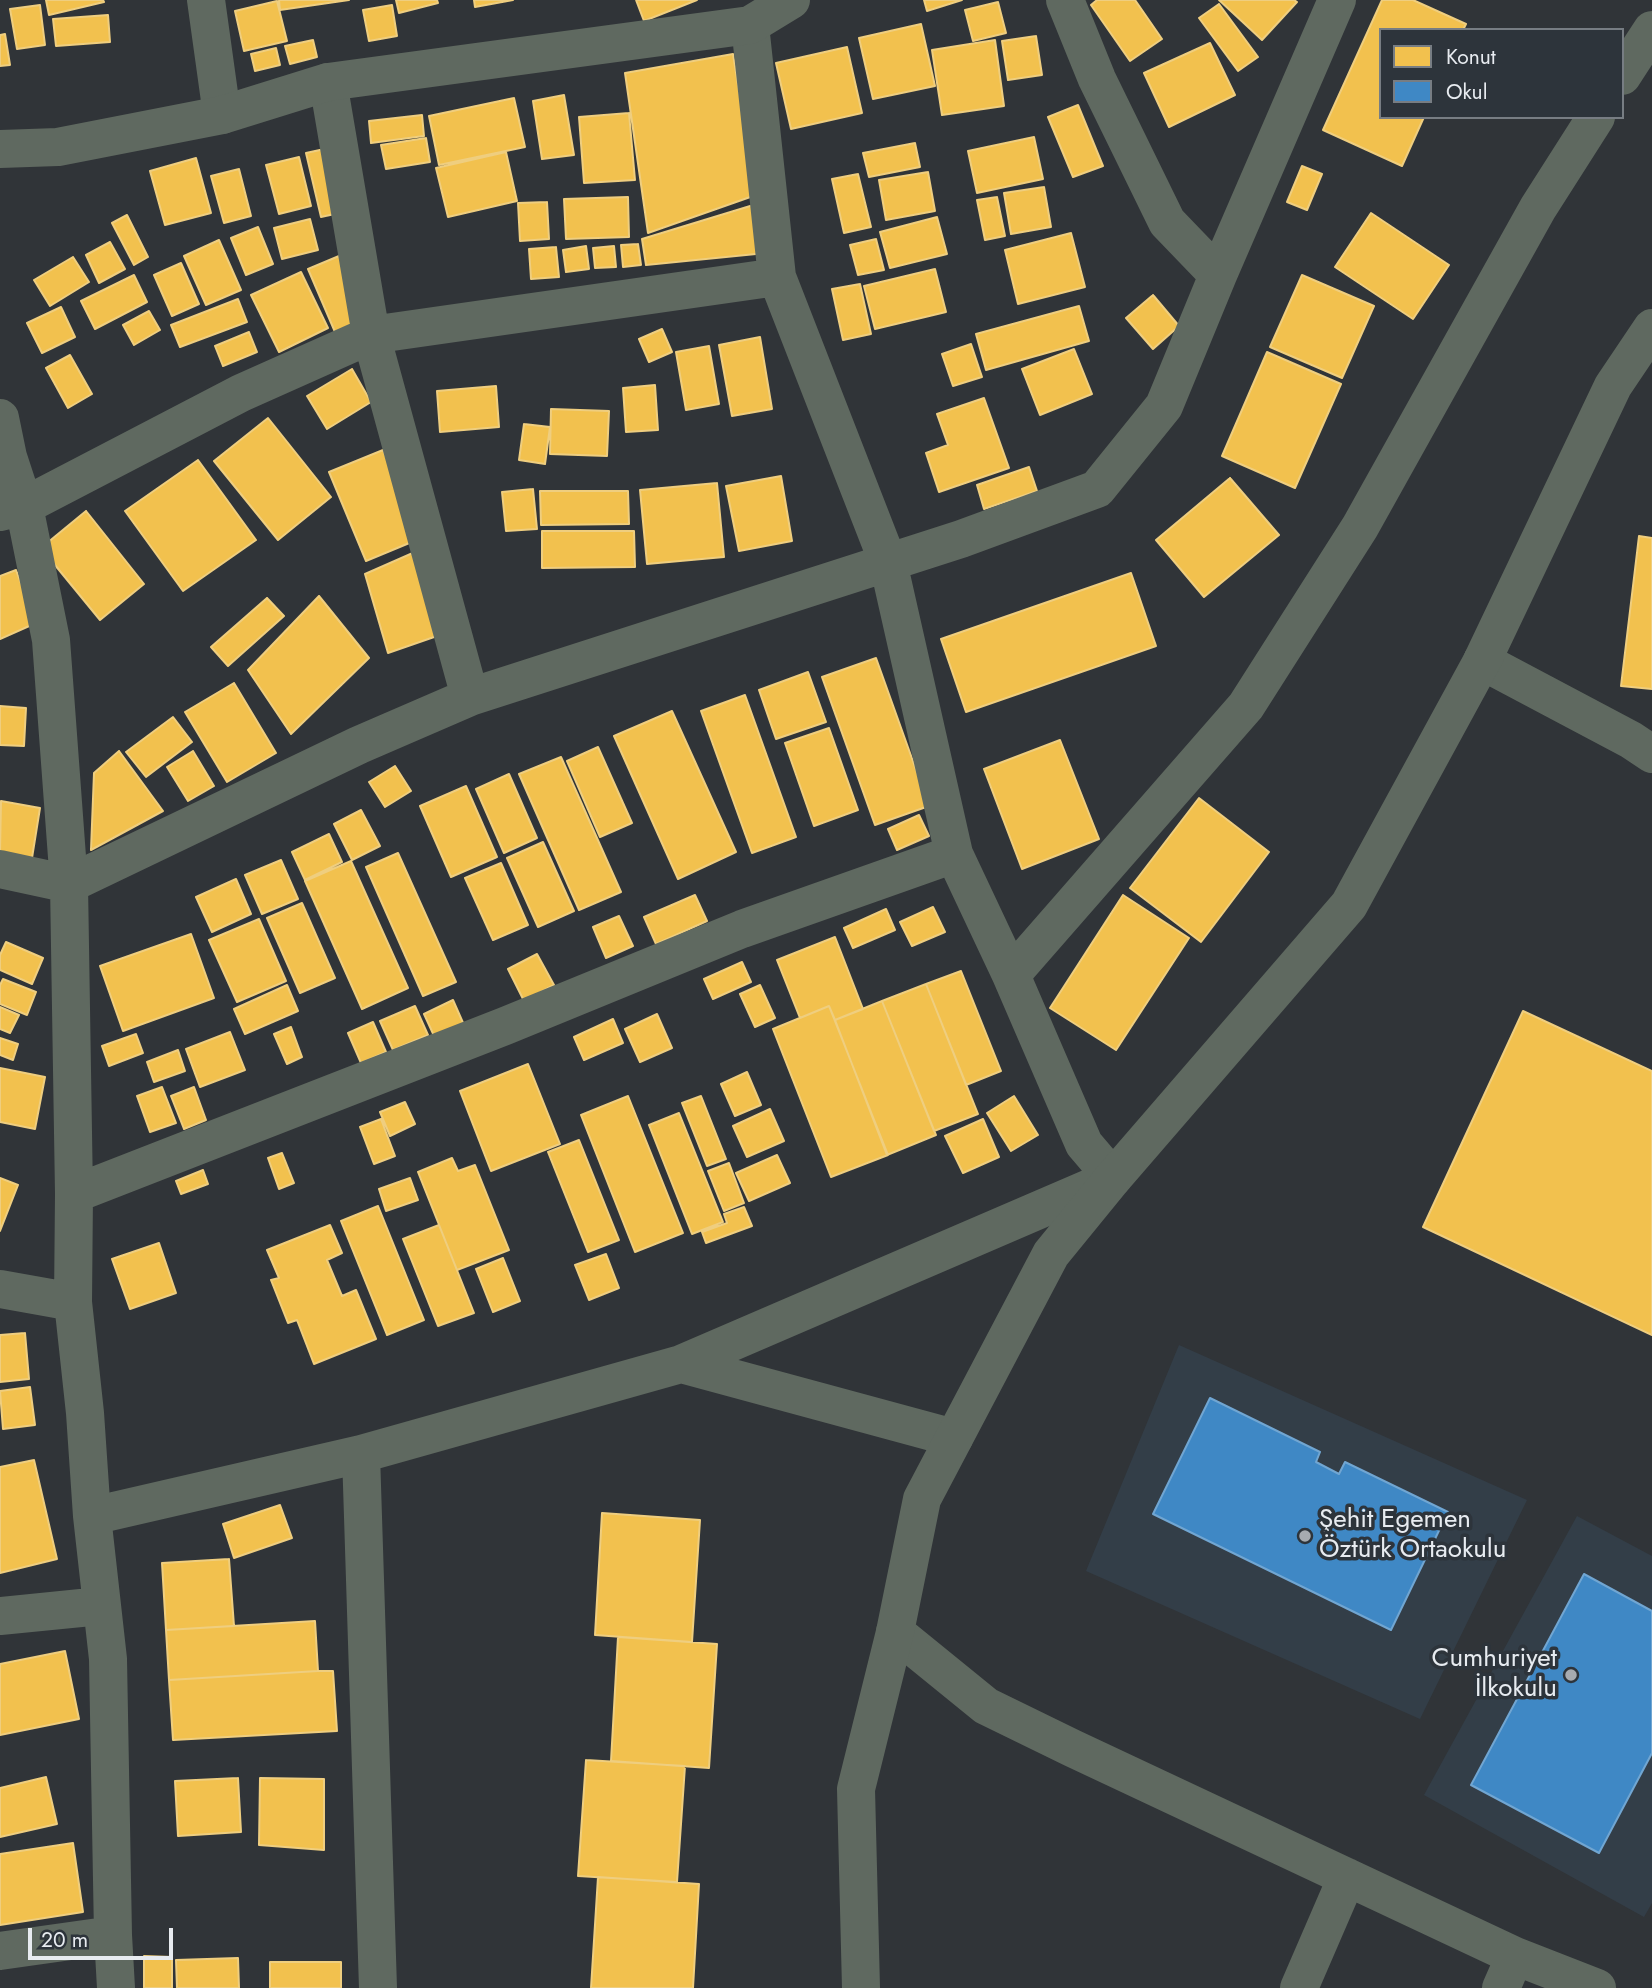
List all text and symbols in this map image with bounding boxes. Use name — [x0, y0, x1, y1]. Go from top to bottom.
legend — [1379, 28, 1624, 119]
text: Konut — [1446, 42, 1496, 72]
text: Okul — [1446, 77, 1487, 107]
place label: Şehit Egemen Öztürk Ortaokulu — [1319, 1505, 1506, 1566]
marker: Şehit Egemen Öztürk Ortaokulu — [1297, 1528, 1313, 1544]
place label: Cumhuriyet İlkokulu — [1432, 1644, 1557, 1706]
marker: Cumhuriyet İlkokulu — [1563, 1667, 1579, 1683]
scale bar — [32, 1914, 177, 1958]
text: 20 m — [41, 1925, 88, 1955]

